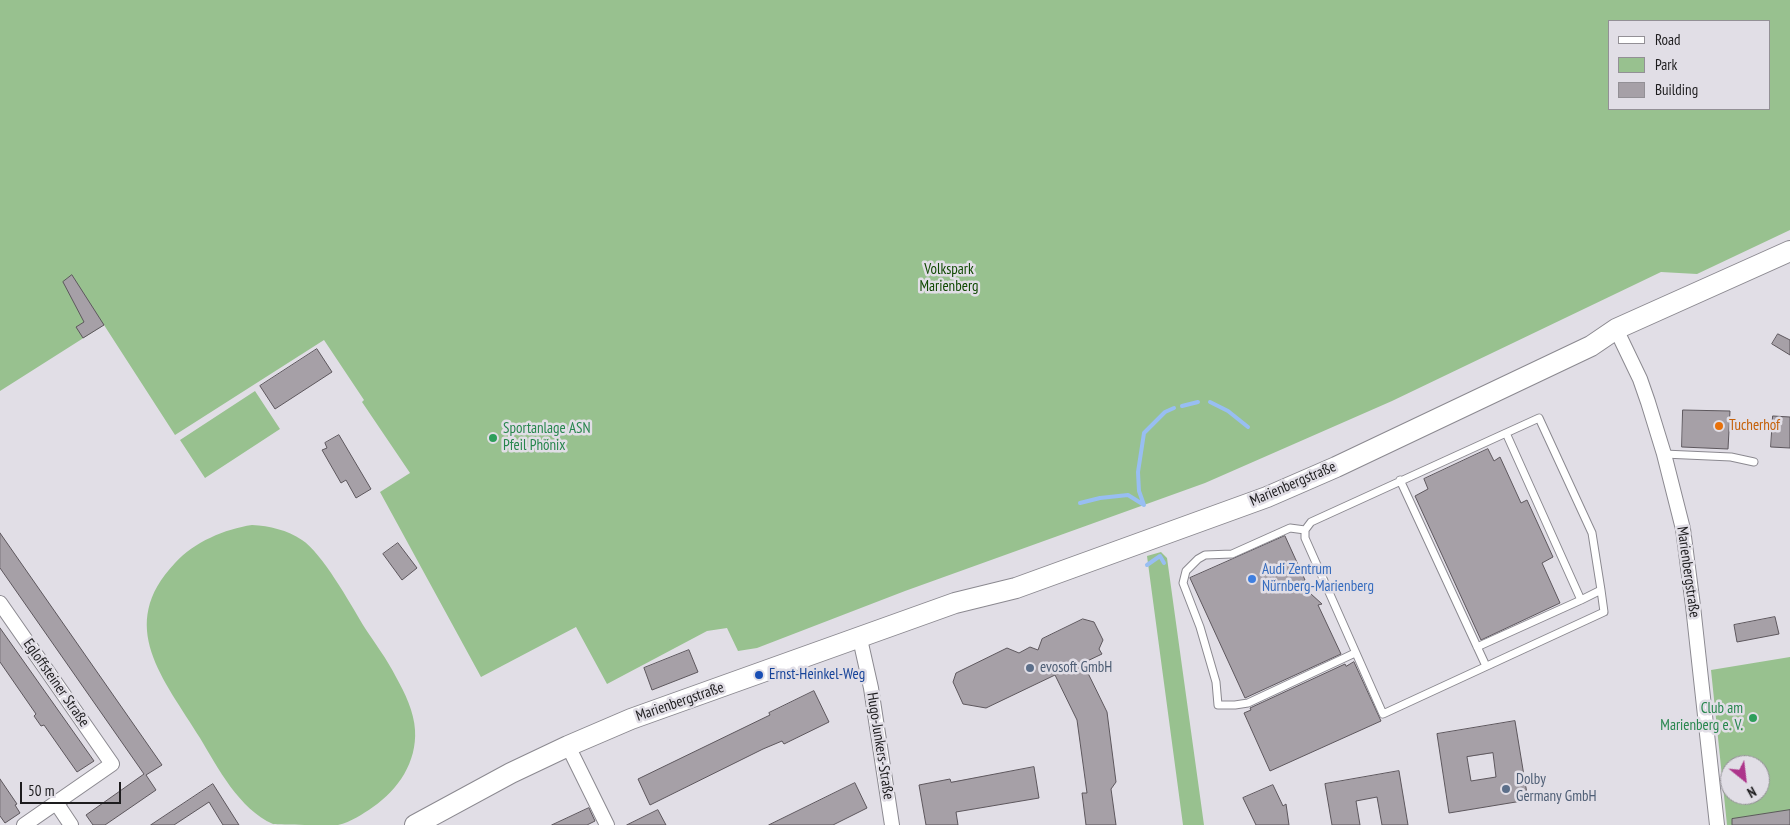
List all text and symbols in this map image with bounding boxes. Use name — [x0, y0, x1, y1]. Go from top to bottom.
legend — [1608, 20, 1770, 110]
text: Road — [1655, 30, 1681, 49]
text: Park — [1655, 55, 1677, 74]
text: Building — [1655, 80, 1698, 99]
park label: Volkspark Marienberg — [920, 261, 978, 296]
place label: Tucherhof — [1729, 417, 1780, 435]
place label: Sportanlage ASN Pfeil Phönix — [503, 420, 591, 455]
marker: Tucherhof — [1713, 420, 1725, 432]
marker: Sportanlage ASN Pfeil Phönix — [487, 432, 499, 444]
street label: Marienbergstraße — [1247, 458, 1339, 510]
street label: Marienbergstraße — [1673, 525, 1703, 619]
place label: Audi Zentrum Nürnberg-Marienberg — [1262, 561, 1374, 596]
marker: Audi Zentrum Nürnberg-Marienberg — [1246, 573, 1258, 585]
street label: Egloffsteiner Straße — [19, 636, 93, 730]
place label: evosoft GmbH — [1040, 659, 1112, 677]
marker: evosoft GmbH — [1024, 662, 1036, 674]
place label: Ernst-Heinkel-Weg — [769, 666, 865, 684]
marker: Ernst-Heinkel-Weg — [753, 669, 765, 681]
street label: Marienbergstraße — [634, 679, 726, 725]
street label: Hugo-Junkers-Straße — [863, 691, 897, 801]
place label: Club am Marienberg e. V. — [1660, 700, 1743, 735]
marker: Club am Marienberg e. V. — [1747, 712, 1759, 724]
north arrow — [1720, 755, 1770, 805]
place label: Dolby Germany GmbH — [1516, 771, 1597, 806]
scale bar — [22, 772, 124, 804]
text: 50 m — [28, 781, 54, 800]
marker: Dolby Germany GmbH — [1500, 783, 1512, 795]
text: N — [1744, 783, 1759, 802]

